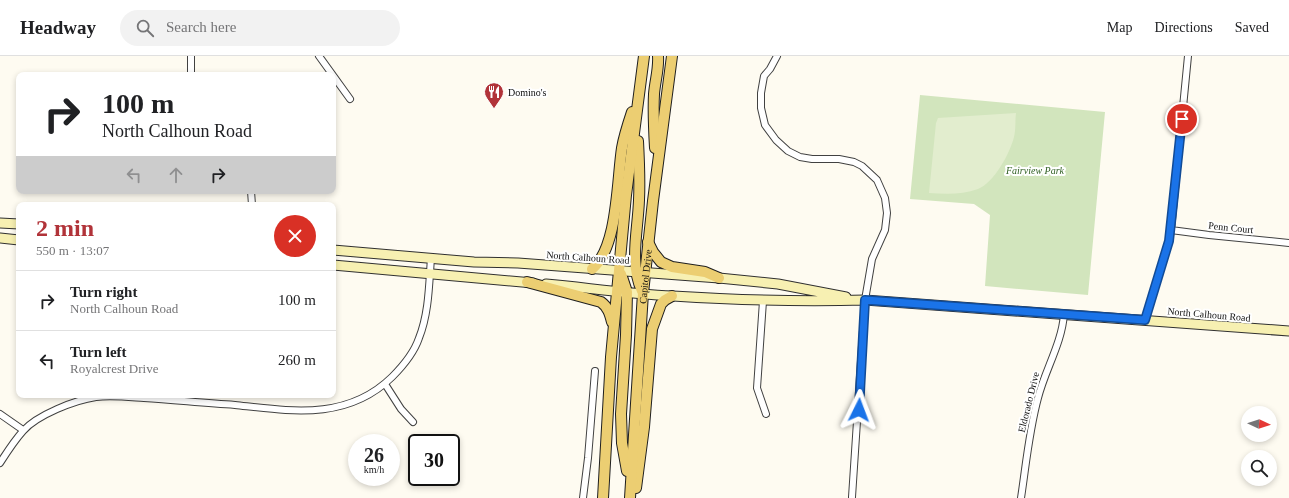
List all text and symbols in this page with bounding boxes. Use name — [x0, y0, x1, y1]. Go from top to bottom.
search box — [120, 10, 400, 46]
text: Headway — [20, 17, 96, 38]
icon: search — [134, 17, 156, 39]
text: Search here — [166, 19, 236, 35]
text: Map — [1107, 20, 1132, 35]
text: Directions — [1154, 20, 1213, 35]
text: Saved — [1235, 20, 1269, 35]
restaurant icon: Domino's — [483, 81, 505, 109]
place label: Domino's — [508, 87, 547, 98]
icon: right — [36, 88, 88, 140]
text: 100 m — [102, 88, 174, 119]
pin — [1165, 102, 1199, 136]
icon: arrive — [1171, 108, 1193, 130]
text: North Calhoun Road — [102, 121, 252, 141]
icon: left — [123, 164, 145, 186]
icon: ahead — [165, 164, 187, 186]
icon: right — [207, 164, 229, 186]
park label: Fairview Park — [1005, 165, 1065, 176]
text: 2 min — [36, 215, 94, 241]
button: close — [274, 215, 316, 257]
street label: Penn Court — [1208, 220, 1254, 235]
text: 550 m · 13:07 — [36, 243, 109, 258]
street label: Capitol Drive — [637, 248, 654, 304]
street label: North Calhoun Road — [546, 249, 630, 266]
text: Turn right — [70, 284, 137, 300]
icon: right — [36, 290, 58, 312]
text: 100 m — [278, 292, 316, 308]
text: North Calhoun Road — [70, 301, 178, 316]
street label: North Calhoun Road — [1167, 305, 1251, 324]
text: Turn left — [70, 344, 127, 360]
icon: left — [36, 350, 58, 372]
text: 260 m — [278, 352, 316, 368]
text: Royalcrest Drive — [70, 361, 158, 376]
street label: Eldorado Drive — [1016, 370, 1041, 434]
position arrow — [838, 389, 880, 431]
north arrow — [1241, 406, 1277, 442]
map controls — [1241, 406, 1277, 486]
speed limit sign: 30 — [408, 434, 460, 486]
text: 26 — [364, 444, 384, 466]
button: search — [1241, 450, 1277, 486]
text: km/h — [364, 464, 384, 475]

